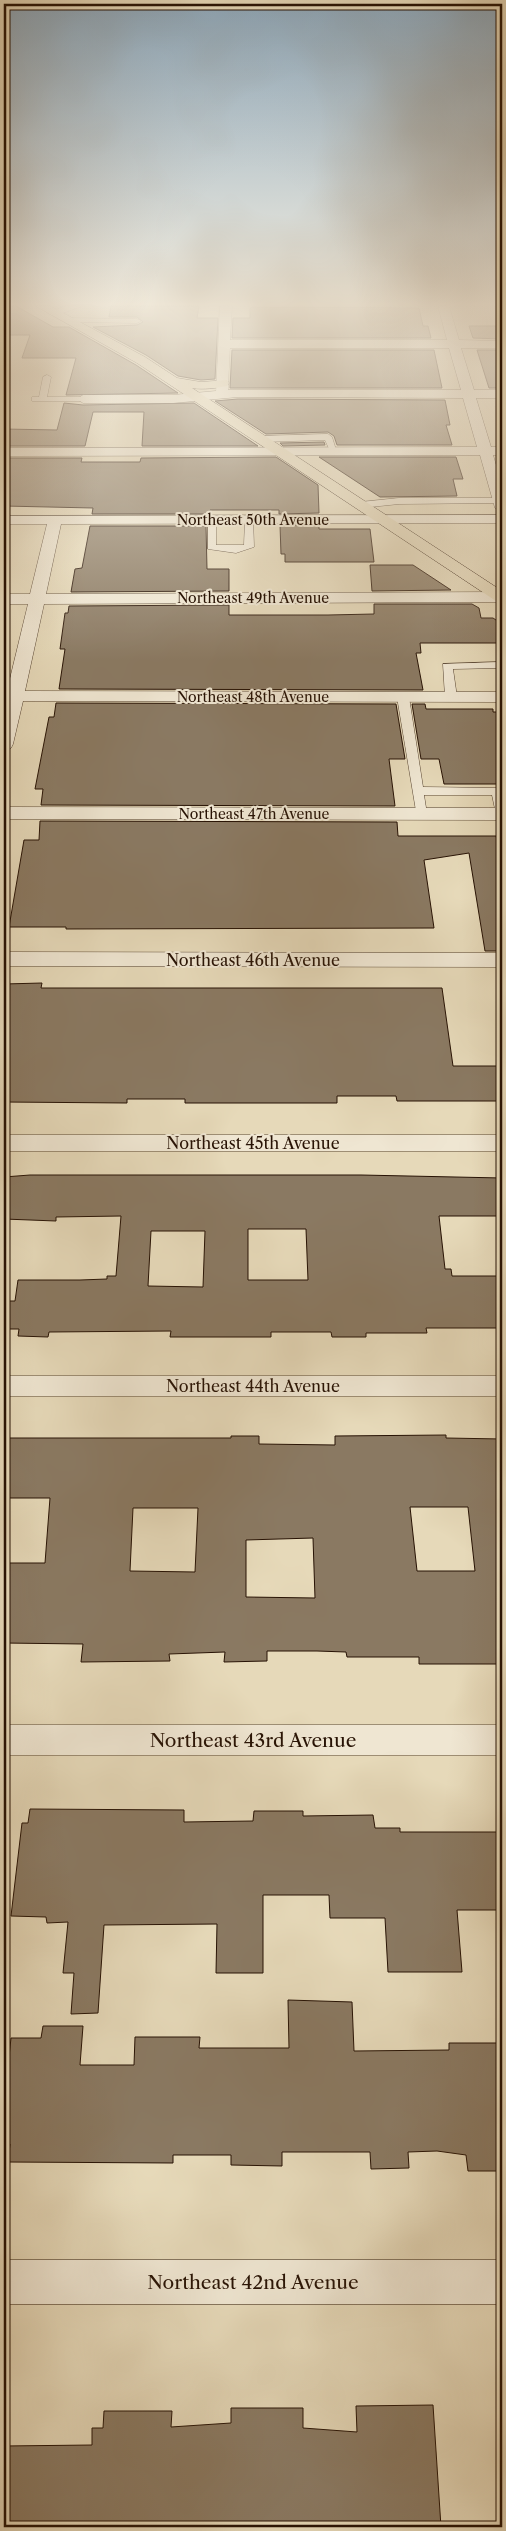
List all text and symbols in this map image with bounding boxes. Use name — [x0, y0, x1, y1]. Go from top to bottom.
street label: Northeast 50th Avenue — [177, 511, 329, 529]
street label: Northeast 49th Avenue — [177, 589, 329, 607]
street label: Northeast 48th Avenue — [177, 688, 329, 706]
street label: Northeast 47th Avenue — [179, 805, 330, 823]
street label: Northeast 46th Avenue — [166, 950, 340, 970]
street label: Northeast 45th Avenue — [166, 1133, 340, 1153]
street label: Northeast 44th Avenue — [166, 1376, 340, 1396]
street label: Northeast 43rd Avenue — [150, 1729, 356, 1752]
street label: Northeast 42nd Avenue — [147, 2271, 359, 2294]

